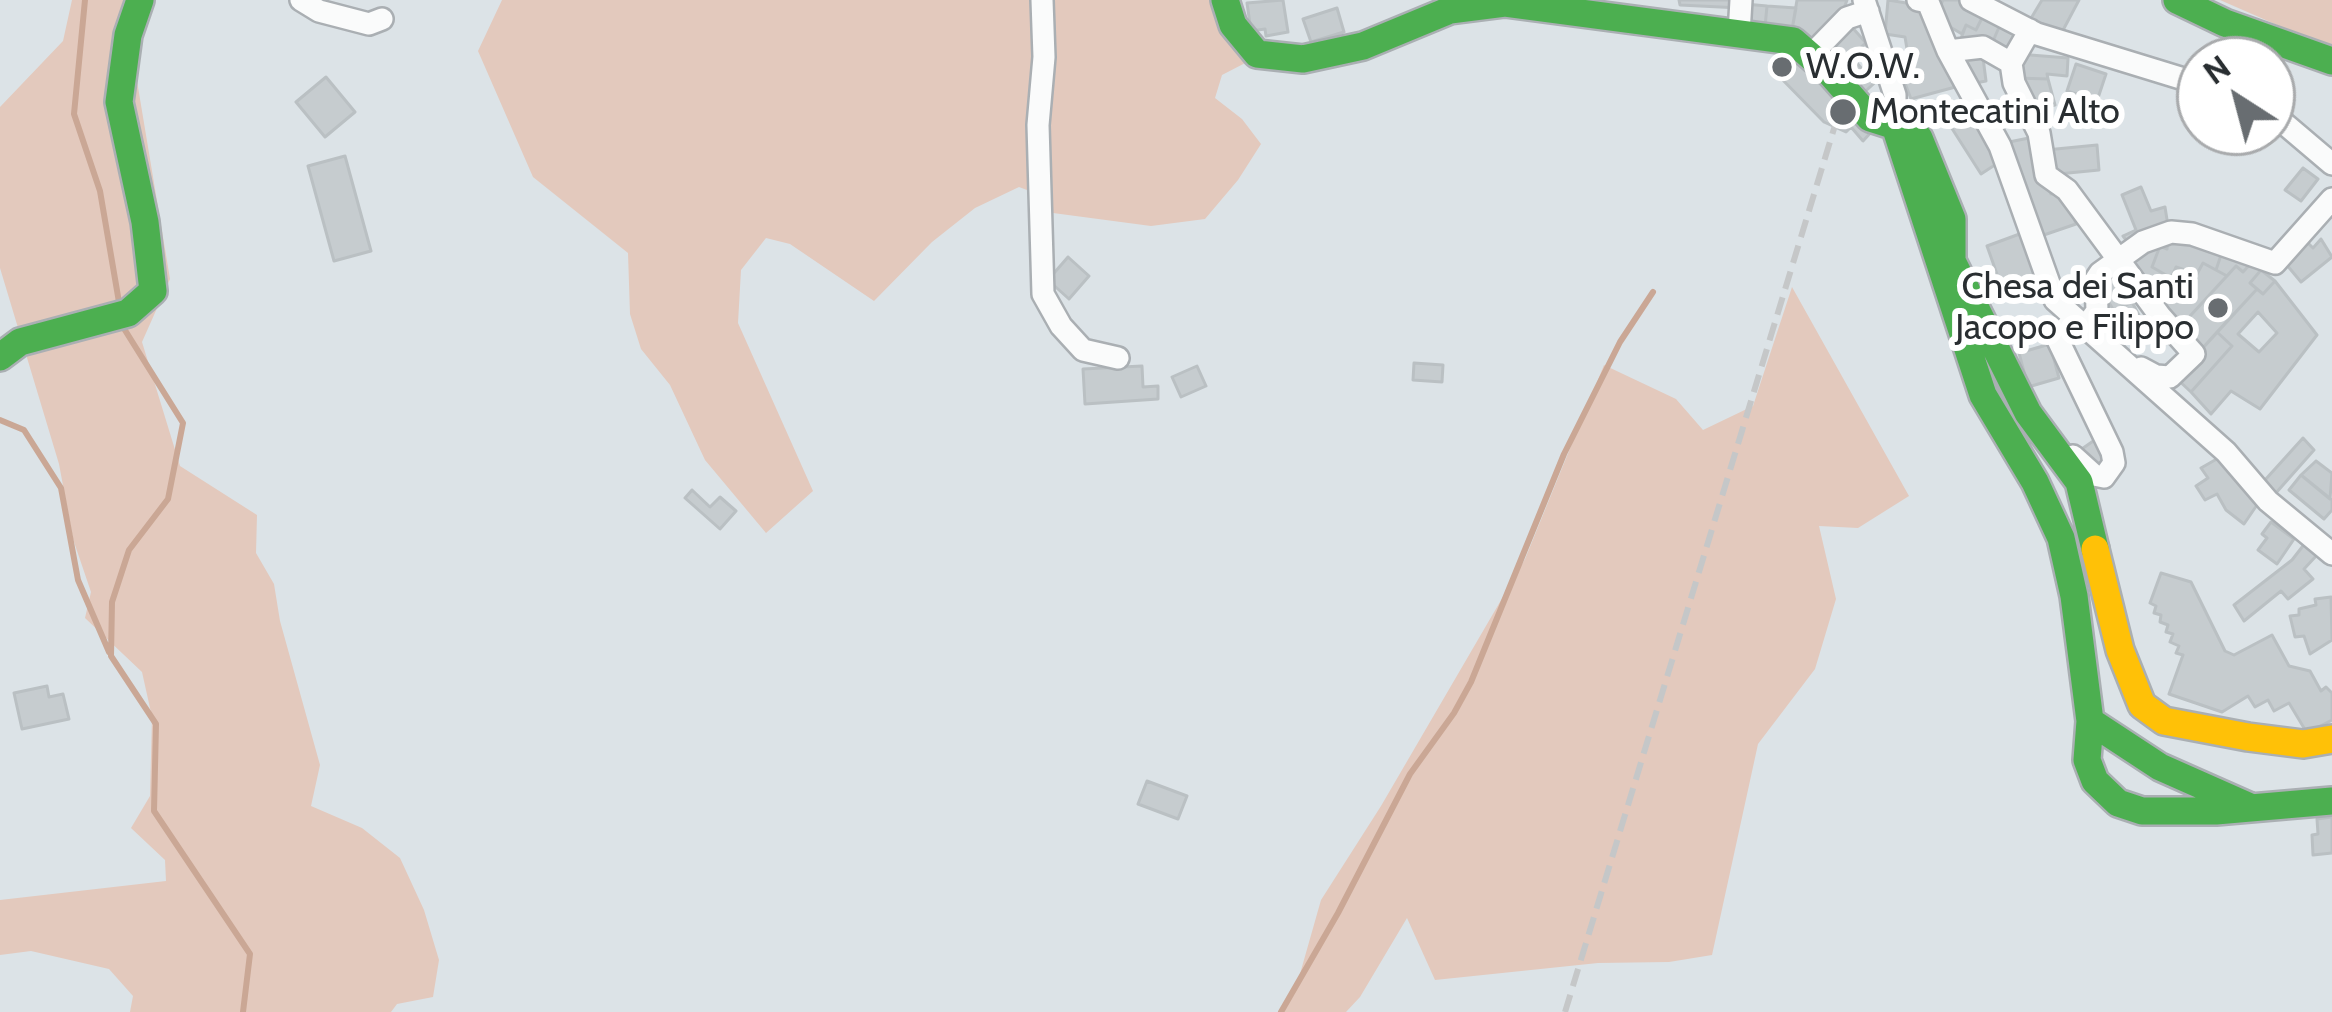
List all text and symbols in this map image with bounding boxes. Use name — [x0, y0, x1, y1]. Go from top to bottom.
north arrow — [2176, 36, 2296, 156]
place label: W.O.W. — [1806, 45, 1920, 89]
text: N — [2195, 46, 2238, 92]
marker: W.O.W. — [1769, 54, 1795, 80]
place label: Montecatini Alto — [1870, 90, 2120, 134]
marker: Montecatini Alto — [1827, 96, 1859, 128]
place label: Chesa dei Santi Jacopo e Filippo — [1955, 265, 2194, 350]
marker: Chesa dei Santi Jacopo e Filippo — [2205, 295, 2231, 321]

